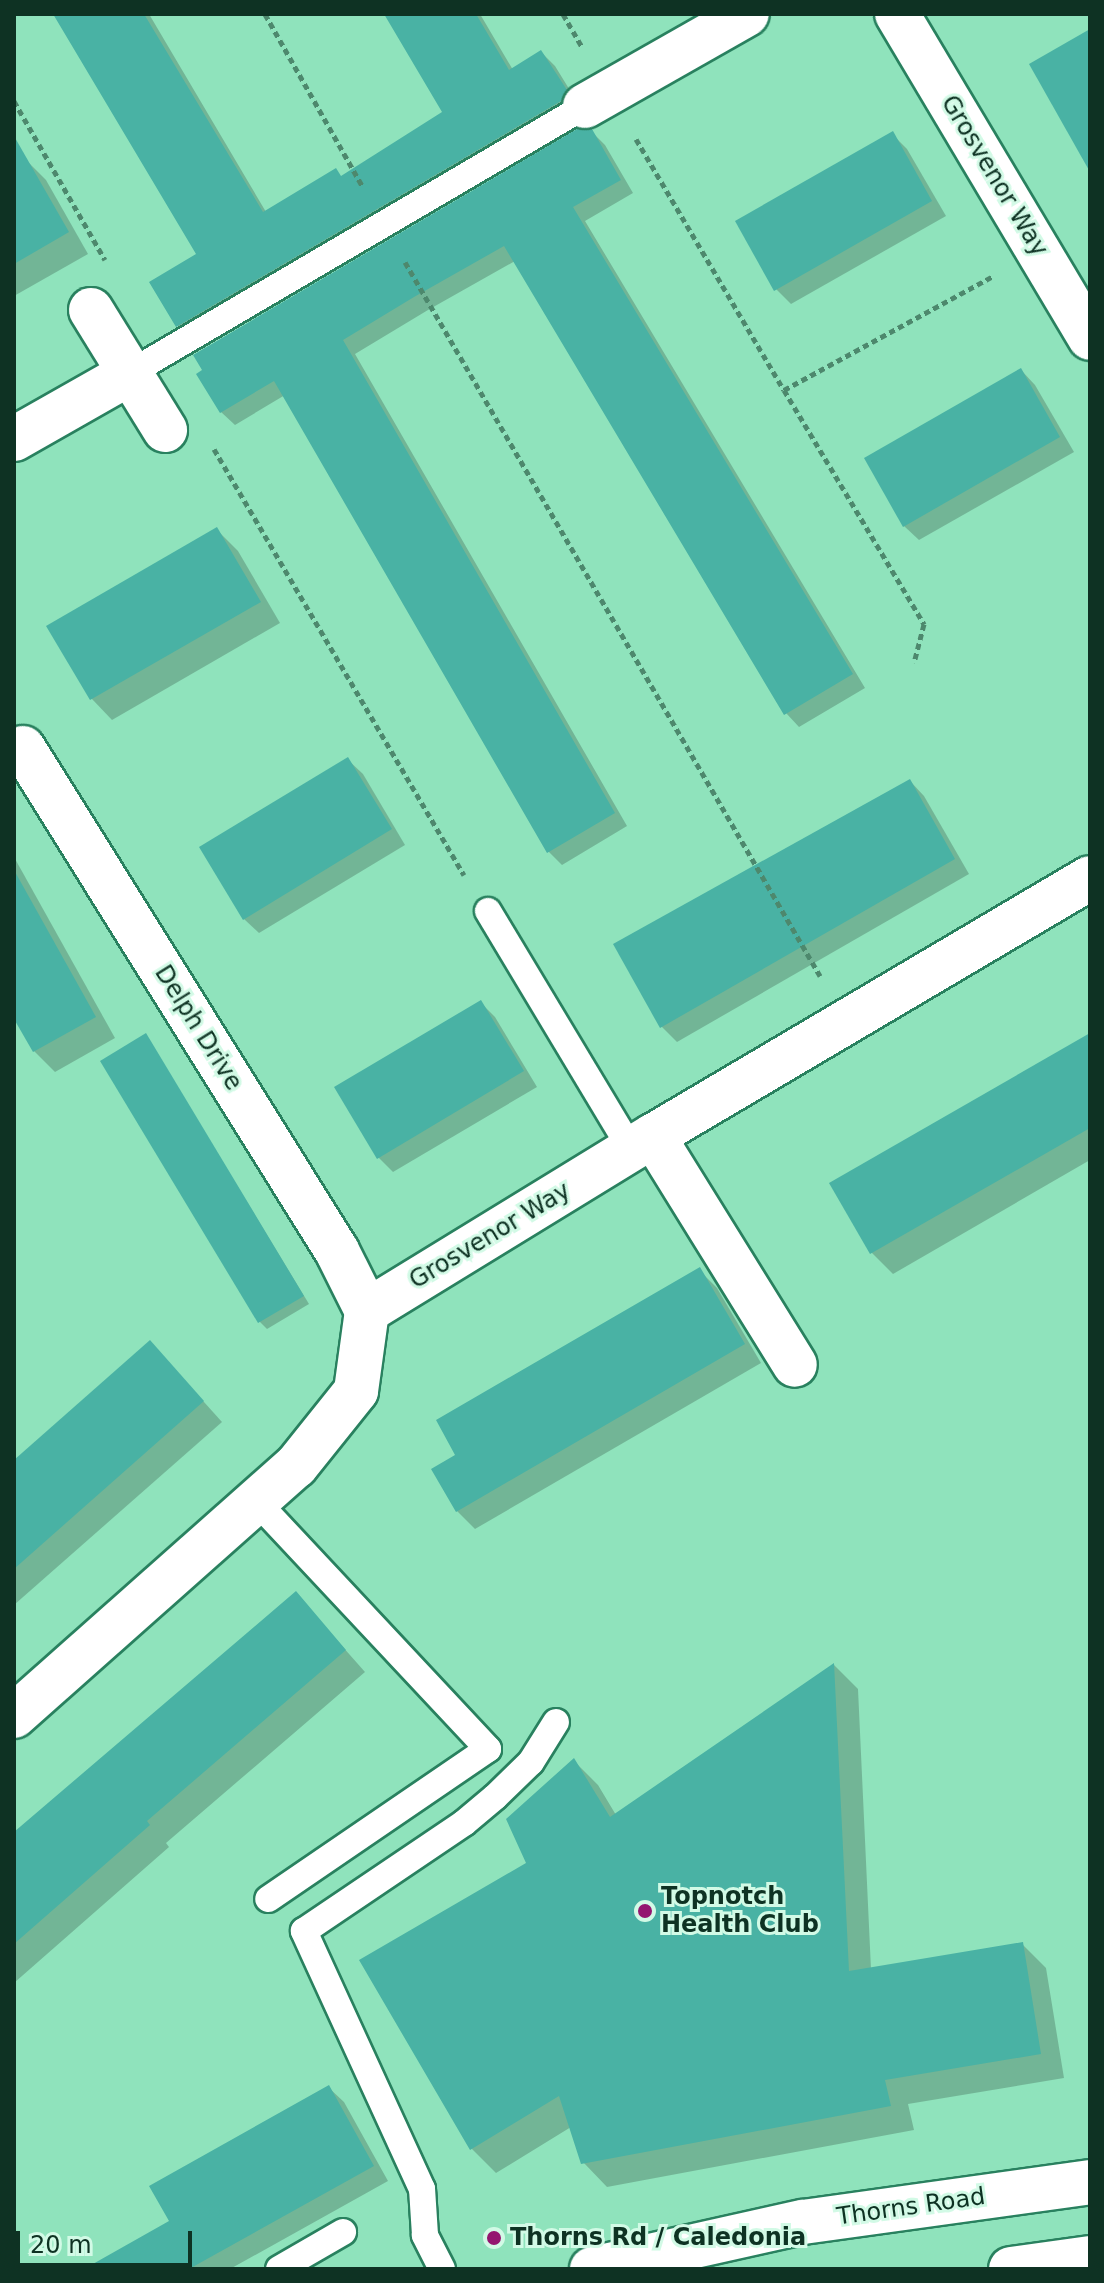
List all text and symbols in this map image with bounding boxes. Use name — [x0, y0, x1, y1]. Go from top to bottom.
street label: Grosvenor Way — [935, 90, 1053, 262]
street label: Delph Drive — [148, 960, 248, 1096]
street label: Grosvenor Way — [404, 1177, 576, 1295]
place label: Topnotch Health Club — [661, 1883, 819, 1939]
marker: Topnotch Health Club — [636, 1902, 654, 1920]
street label: Thorns Road — [835, 2182, 987, 2232]
scale bar — [20, 2215, 196, 2265]
place label: Thorns Rd / Caledonia — [510, 2224, 806, 2252]
marker: Thorns Rd / Caledonia — [485, 2229, 503, 2247]
text: 20 m — [30, 2231, 92, 2259]

